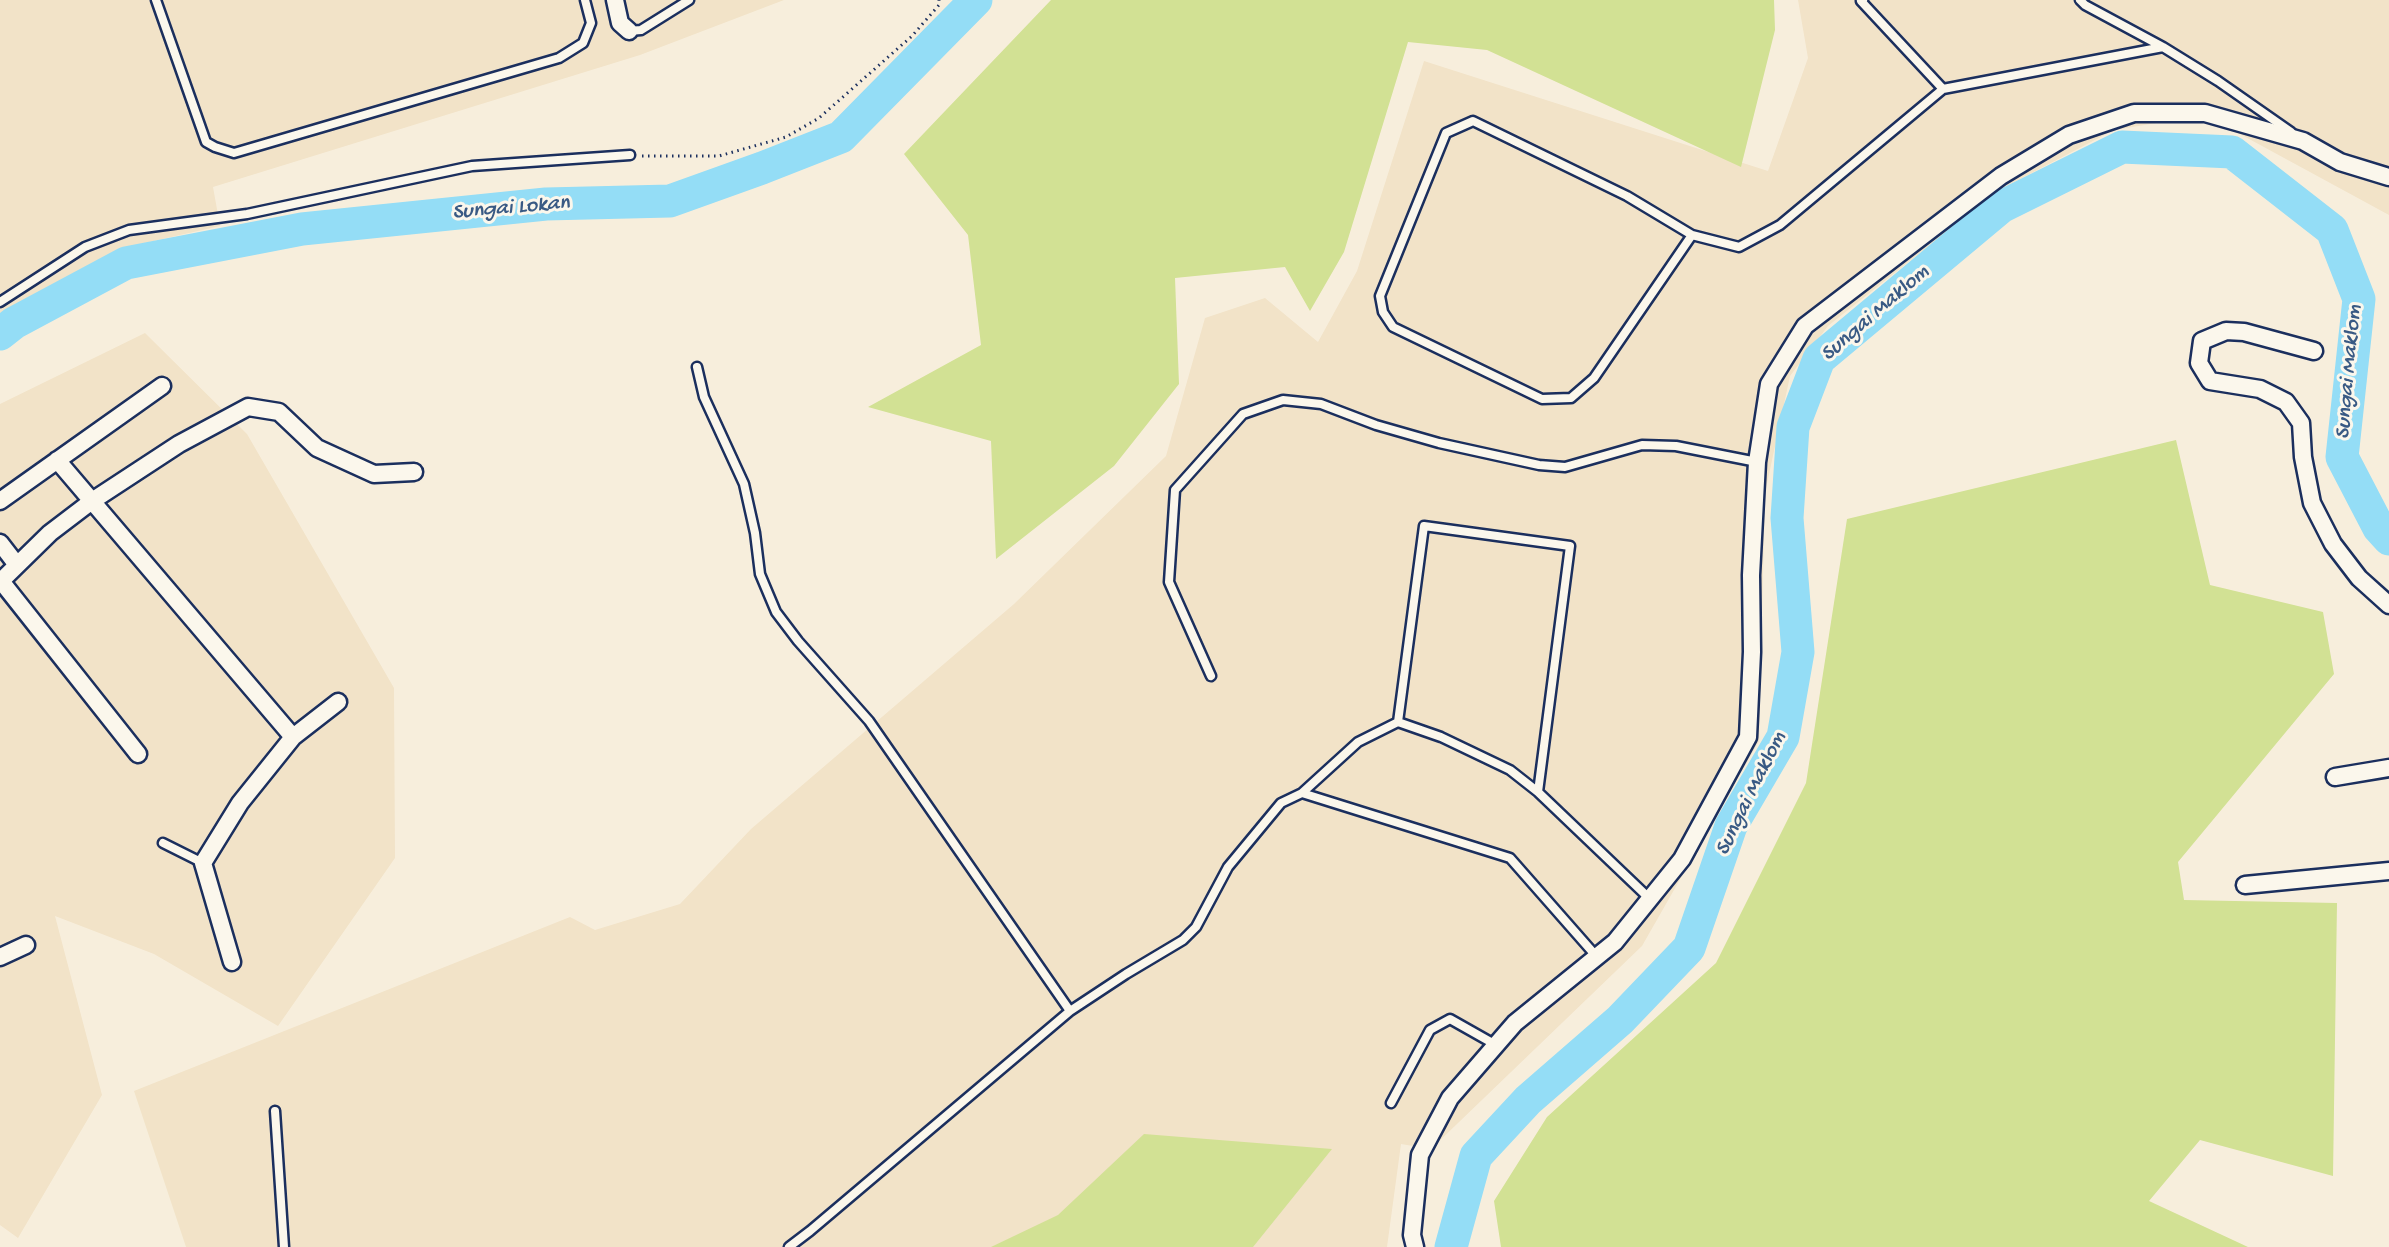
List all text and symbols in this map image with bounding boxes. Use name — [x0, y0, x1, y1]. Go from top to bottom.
water label: Sungai Lokan — [451, 191, 571, 227]
water label: Sungai Maklom — [1816, 260, 1936, 368]
water label: Sungai Maklom — [2331, 304, 2369, 440]
water label: Sungai Maklom — [1711, 728, 1793, 860]

